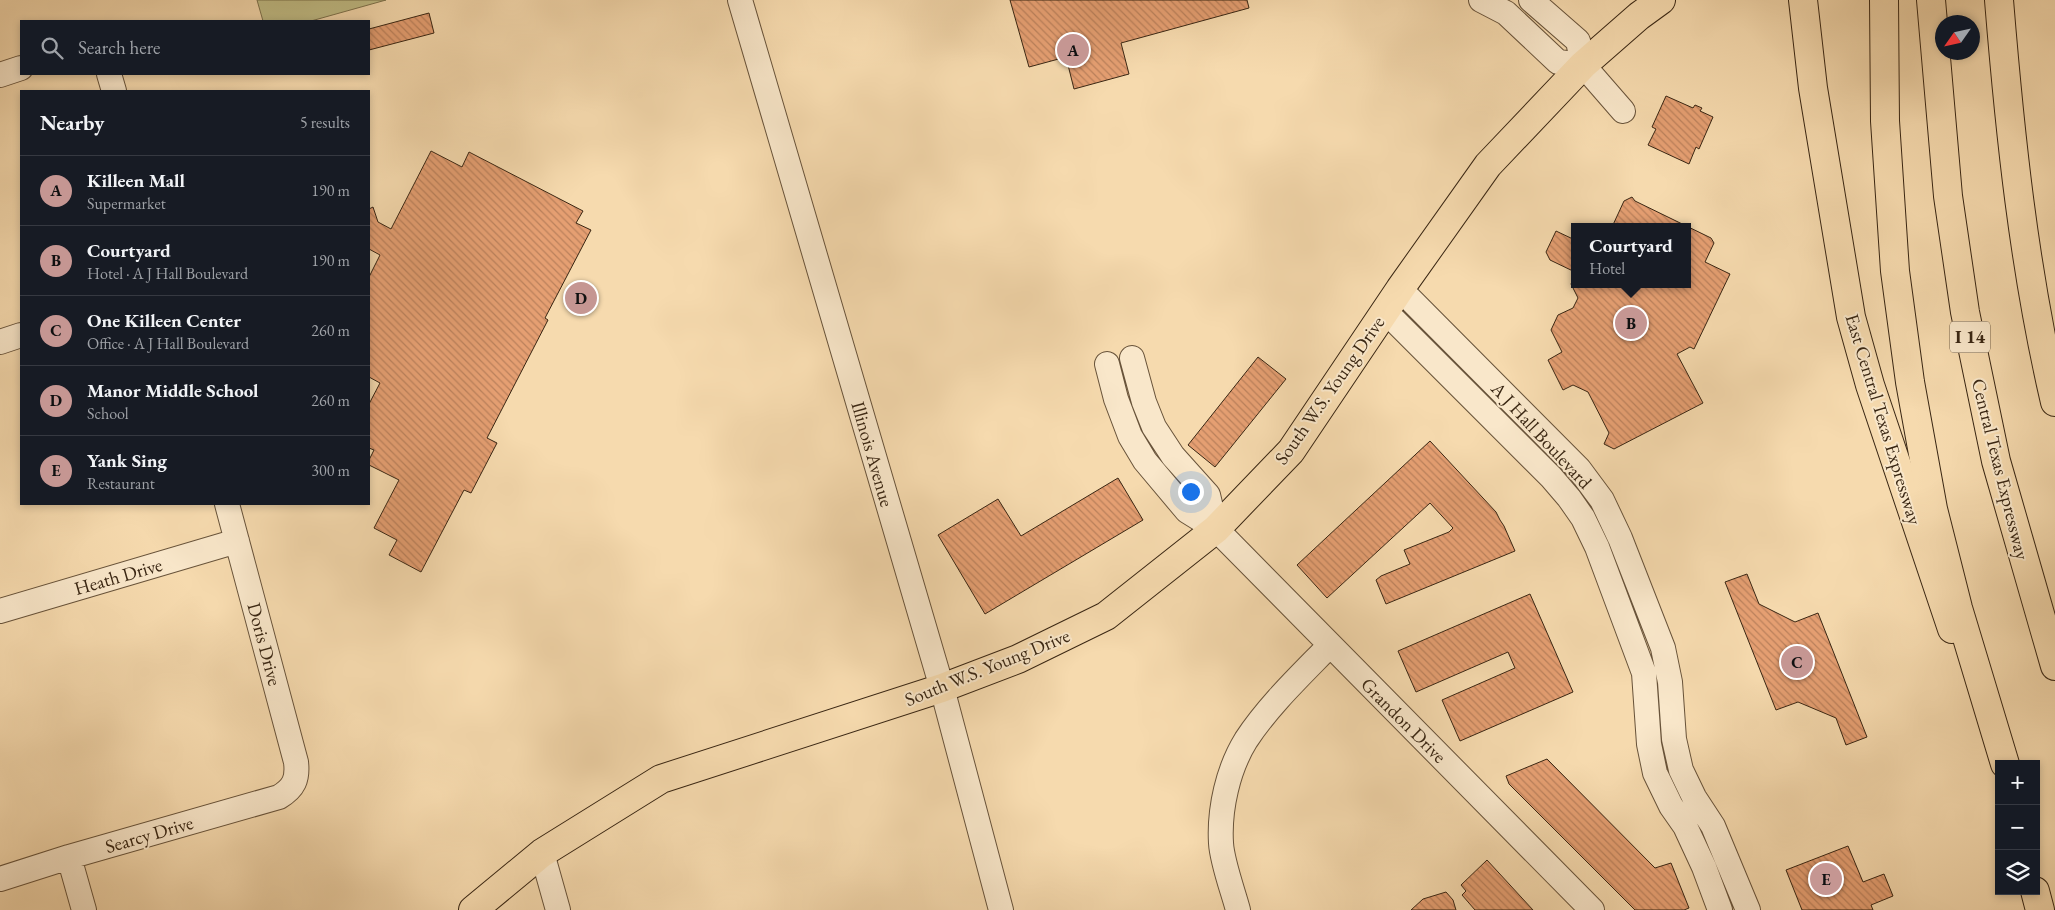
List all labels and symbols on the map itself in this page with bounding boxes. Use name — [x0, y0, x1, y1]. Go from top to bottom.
north arrow — [1935, 15, 1980, 60]
pin: A — [1057, 31, 1089, 69]
pin: D — [565, 279, 597, 317]
pin: B — [1615, 304, 1647, 342]
street label: South W.S. Young Drive — [1269, 311, 1390, 469]
street label: East Central Texas Expressway — [1839, 311, 1928, 528]
road number: I 14 — [1950, 322, 1990, 352]
street label: A J Hall Boulevard — [1485, 376, 1598, 494]
street label: Central Texas Expressway — [1966, 376, 2035, 563]
street label: Illinois Avenue — [846, 398, 900, 510]
your location — [1178, 479, 1204, 505]
street label: Heath Drive — [71, 552, 165, 601]
street label: Doris Drive — [241, 600, 288, 689]
street label: South W.S. Young Drive — [901, 623, 1073, 712]
pin: C — [1781, 643, 1813, 681]
street label: Grandon Drive — [1355, 672, 1452, 769]
street label: Searcy Drive — [102, 810, 196, 859]
pin: E — [1810, 860, 1842, 898]

